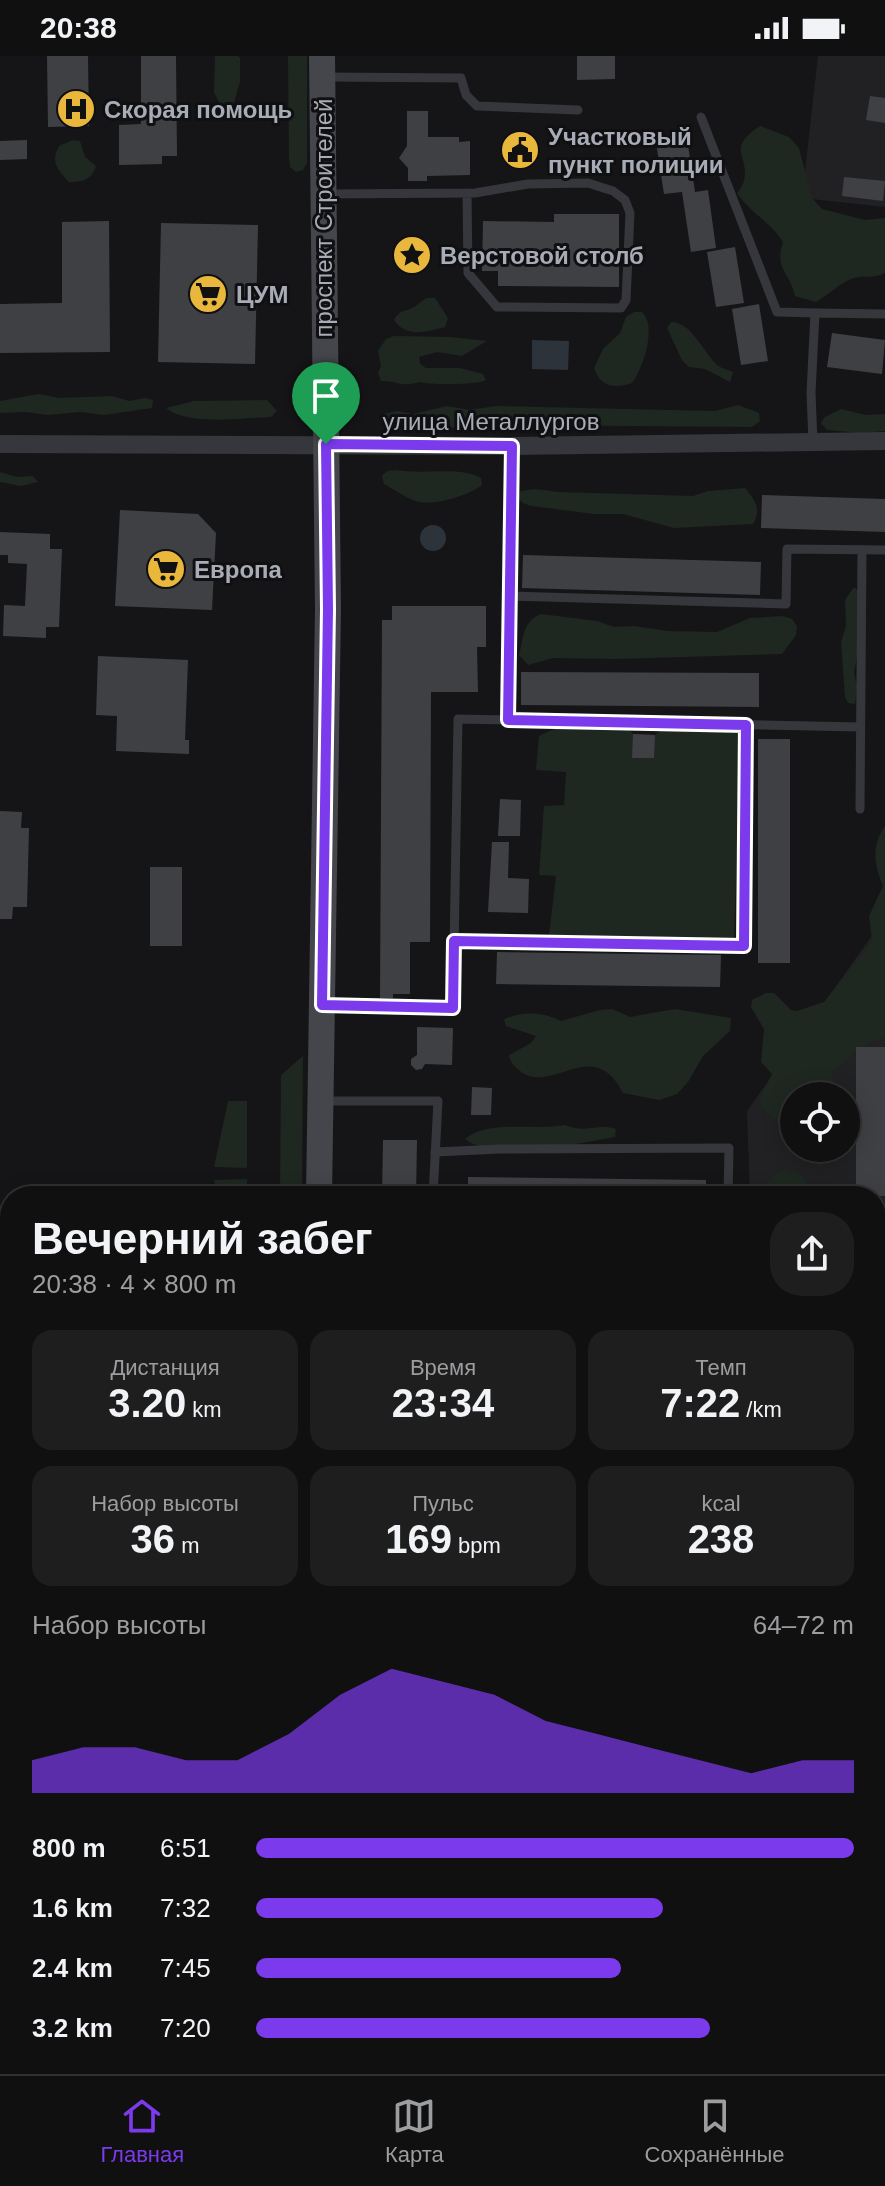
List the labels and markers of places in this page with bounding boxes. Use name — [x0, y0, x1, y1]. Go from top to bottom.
hospital icon: Скорая помощь — [55, 88, 97, 130]
place label: Скорая помощь — [104, 96, 292, 123]
place label: Участковый пункт полиции — [548, 123, 724, 178]
public building icon: Участковый пункт полиции — [499, 129, 541, 171]
place icon: Верстовой столб — [391, 234, 433, 276]
place label: Верстовой столб — [440, 242, 644, 269]
supermarket icon: ЦУМ — [187, 273, 229, 315]
place label: ЦУМ — [236, 281, 288, 308]
pin — [292, 362, 360, 444]
supermarket icon: Европа — [145, 548, 187, 590]
place label: Европа — [194, 556, 283, 583]

